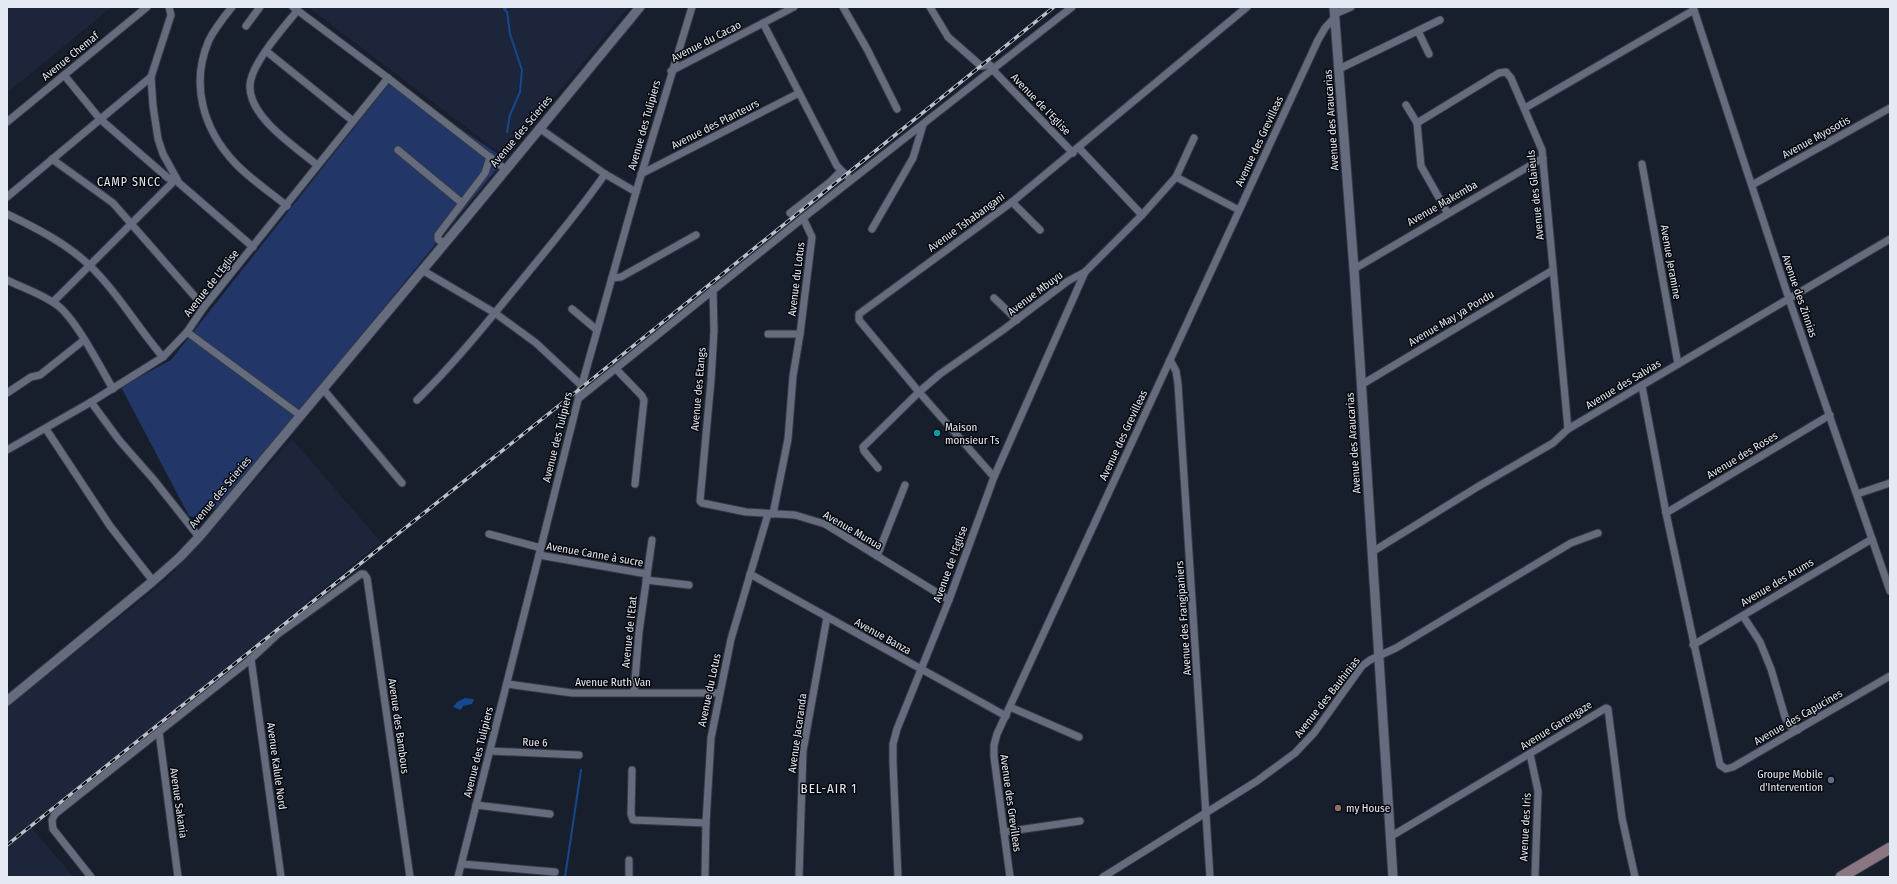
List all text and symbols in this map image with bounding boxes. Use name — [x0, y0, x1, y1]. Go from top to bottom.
street label: Avenue du Cacao — [669, 18, 743, 65]
street label: Avenue Chemaf — [39, 29, 102, 83]
street label: Avenue des Araucarias — [1321, 69, 1342, 171]
street label: Avenue de l'Eglise — [1008, 71, 1073, 138]
street label: Avenue des Tulipiers — [625, 78, 664, 172]
street label: Avenue des Scieries — [488, 93, 555, 170]
street label: Avenue des Grevilleas — [1233, 94, 1286, 188]
street label: Avenue des Planteurs — [669, 97, 762, 152]
street label: Avenue Myosotis — [1780, 113, 1853, 161]
street label: Avenue des Glaïeuls — [1524, 149, 1547, 241]
district label: CAMP SNCC — [97, 175, 161, 189]
street label: Avenue Makemba — [1405, 178, 1480, 229]
street label: Avenue Tshabangani — [925, 190, 1007, 255]
street label: Avenue Jeramine — [1658, 224, 1683, 300]
street label: Avenue du Lotus — [786, 241, 808, 317]
street label: Avenue de L'Eglise — [181, 247, 242, 319]
street label: Avenue des Zinnias — [1779, 253, 1820, 340]
street label: Avenue Mbuyu — [1005, 268, 1065, 318]
street label: Avenue May ya Pondu — [1406, 288, 1496, 349]
street label: Avenue des Etangs — [688, 346, 709, 431]
street label: Avenue des Salvias — [1583, 357, 1663, 412]
street label: Avenue des Grevilleas — [1097, 388, 1150, 482]
street label: Avenue des Tulipiers — [540, 390, 575, 484]
street label: Avenue des Araucarias — [1343, 392, 1364, 494]
place label: Maison monsieur Ts — [945, 421, 1000, 447]
marker: Maison monsieur Ts — [932, 428, 942, 438]
street label: Avenue des Roses — [1704, 429, 1780, 482]
street label: Avenue des Scieries — [187, 454, 254, 531]
street label: Avenue Munua — [821, 508, 885, 553]
street label: Avenue de l'Eglise — [931, 524, 970, 604]
street label: Avenue Canne à sucre — [545, 540, 644, 569]
street label: Avenue des Arums — [1738, 555, 1816, 609]
street label: Avenue des Frangipaniers — [1173, 560, 1194, 676]
street label: Avenue de l'Etat — [619, 595, 640, 669]
street label: Avenue Banza — [852, 616, 913, 657]
street label: Avenue du Lotus — [695, 652, 724, 728]
street label: Avenue des Bauhinias — [1292, 654, 1363, 740]
street label: Avenue Ruth Van — [575, 676, 651, 689]
street label: Avenue des Bambous — [385, 678, 412, 775]
street label: Avenue des Capucines — [1752, 687, 1845, 748]
street label: Avenue Jacaranda — [785, 693, 809, 774]
street label: Avenue Garengaze — [1518, 698, 1595, 753]
street label: Avenue des Tulipiers — [461, 705, 496, 799]
street label: Avenue Kalule Nord — [264, 722, 289, 811]
street label: Rue 6 — [522, 736, 548, 749]
street label: Avenue des Grevilleas — [997, 754, 1024, 853]
street label: Avenue Sakania — [167, 767, 190, 839]
place label: Groupe Mobile d'Intervention — [1757, 768, 1823, 794]
marker: Groupe Mobile d'Intervention — [1826, 775, 1836, 785]
district label: BEL-AIR 1 — [801, 781, 857, 796]
street label: Avenue des Iris — [1517, 792, 1534, 862]
place label: my House — [1346, 802, 1390, 815]
marker: my House — [1333, 803, 1343, 813]

